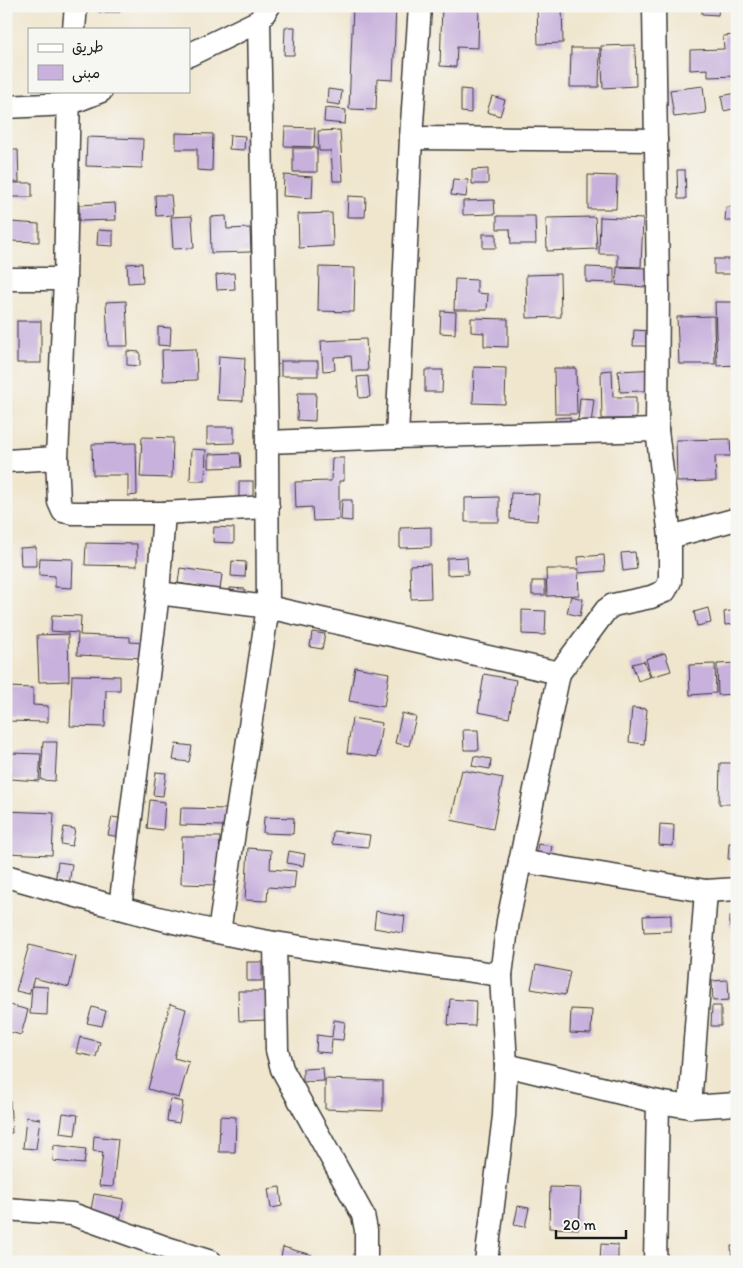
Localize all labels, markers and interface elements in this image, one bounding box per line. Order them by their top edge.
legend [28,28,190,92]
text: طريق [72,38,104,56]
text: مبنى [72,64,100,83]
scale bar [556,1208,626,1240]
text: 20 m [563,1216,597,1234]

